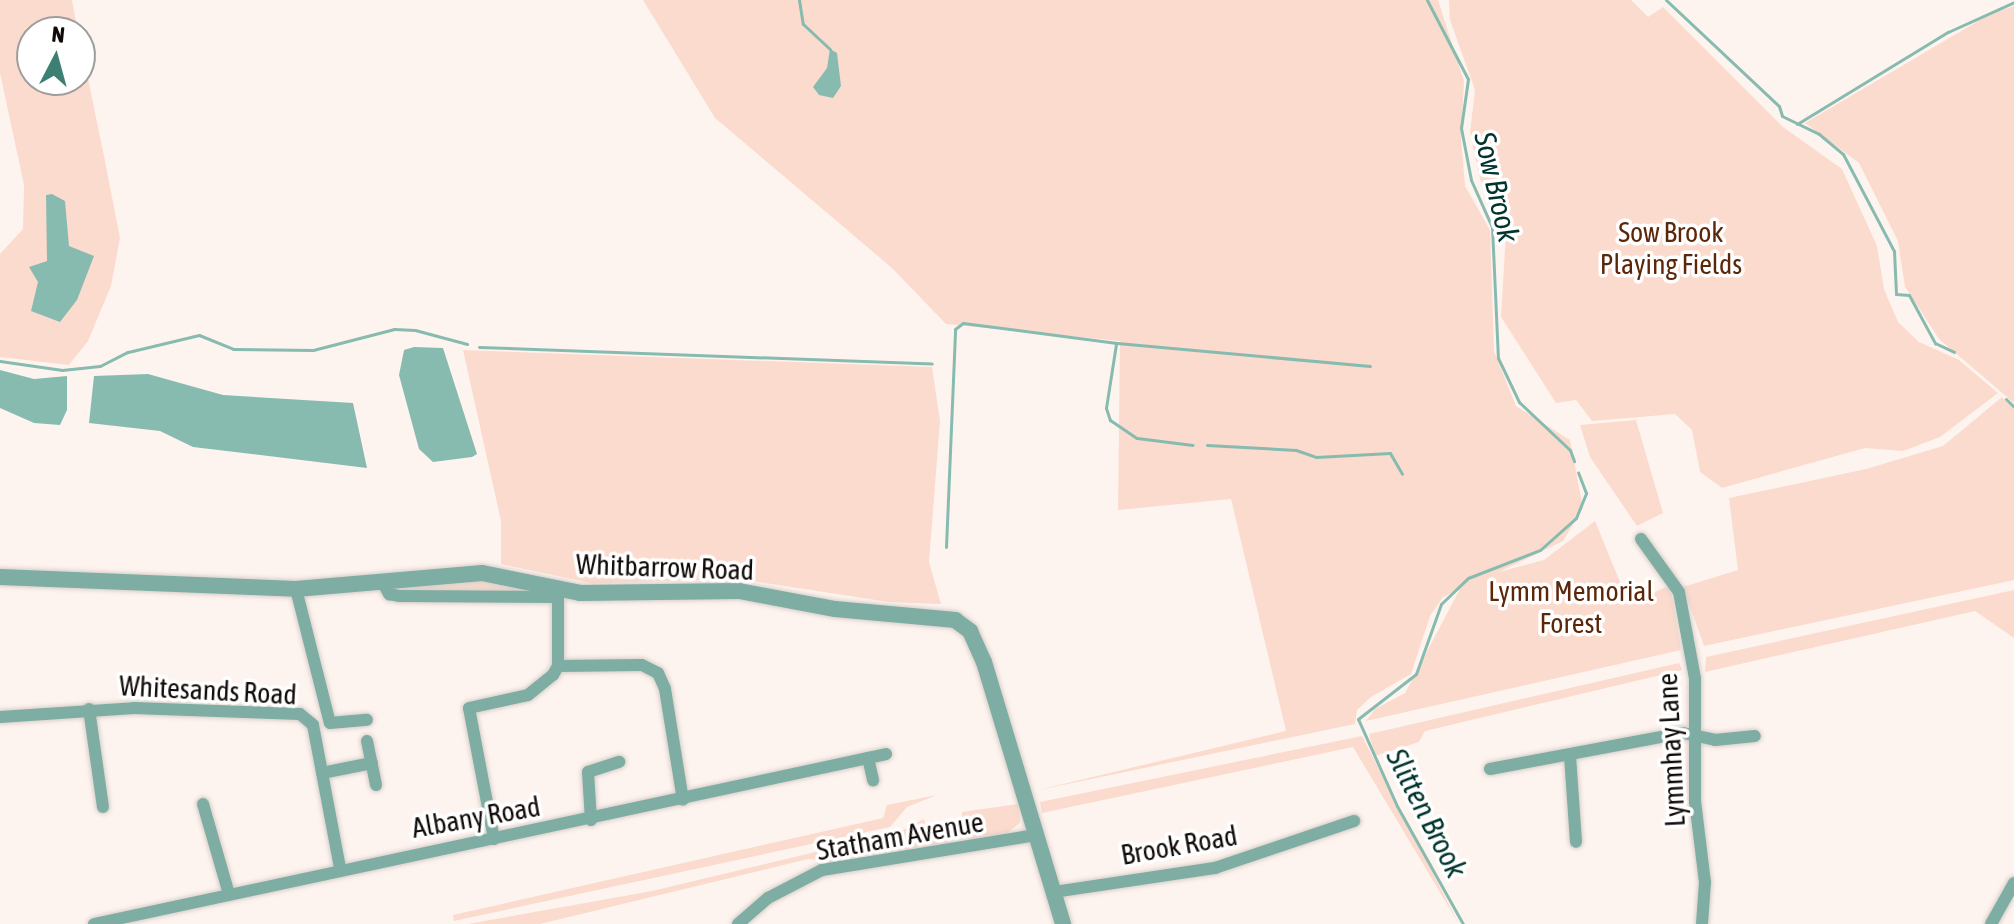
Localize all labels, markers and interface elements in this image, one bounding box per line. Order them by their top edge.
north arrow [16,16,96,96]
text: N [50,21,66,48]
water label: Sow Brook [1467,128,1527,246]
park label: Sow Brook Playing Fields [1600,215,1742,281]
street label: Whitbarrow Road [575,547,755,587]
park label: Lymm Memorial Forest [1488,574,1654,640]
street label: Whitesands Road [118,669,298,711]
street label: Lymmhay Lane [1650,672,1692,828]
water label: Slitten Brook [1379,742,1475,884]
street label: Albany Road [409,789,543,845]
street label: Statham Avenue [814,805,986,867]
street label: Brook Road [1118,818,1240,872]

